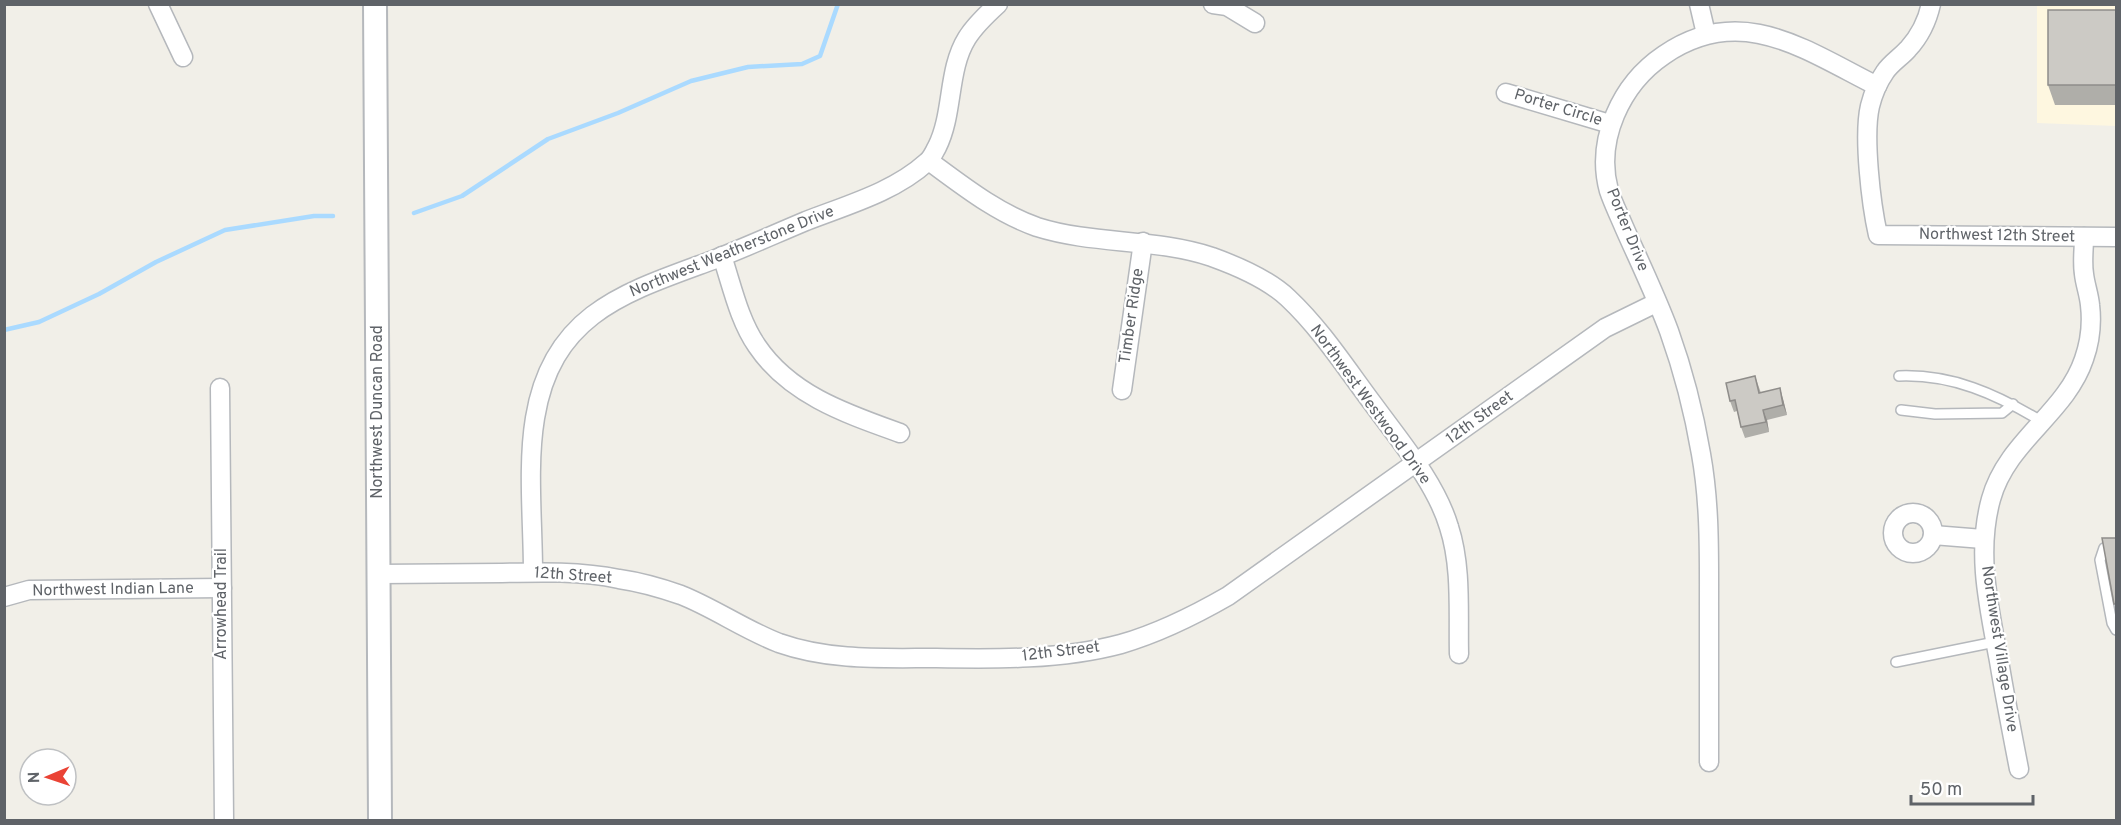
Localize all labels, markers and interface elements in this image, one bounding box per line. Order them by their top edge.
street label: Porter Circle [1512,85,1604,131]
street label: Porter Drive [1601,185,1653,275]
street label: Northwest Weatherstone Drive [627,202,837,302]
street label: Northwest 12th Street [1919,225,2075,247]
street label: Timber Ridge [1115,267,1149,365]
street label: Northwest Westwood Drive [1305,321,1435,489]
street label: Northwest Duncan Road [368,325,388,499]
street label: 12th Street [1442,387,1518,449]
street label: Arrowhead Trail [212,548,232,660]
street label: 12th Street [533,563,613,589]
street label: Northwest Village Drive [1976,564,2022,734]
street label: Northwest Indian Lane [32,579,194,601]
street label: 12th Street [1021,637,1101,667]
north arrow [18,747,78,807]
scale bar [1911,768,2032,806]
text: N [25,771,45,784]
text: 50 m [1920,779,1962,802]

